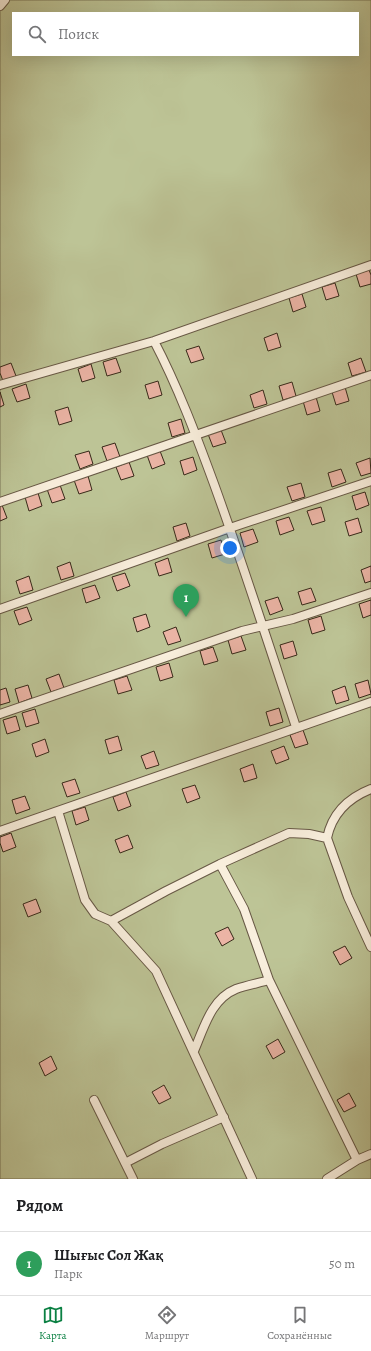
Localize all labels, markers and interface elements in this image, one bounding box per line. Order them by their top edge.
search box [12,12,359,56]
icon: search [26,23,48,45]
text: Поиск [58,24,99,44]
your location [220,538,240,558]
pin: 1 [173,584,199,617]
text: Рядом [16,1194,63,1217]
text: Шығыс Сол Жақ [54,1245,164,1265]
text: 1 [27,1255,31,1272]
text: 50 m [329,1255,355,1272]
text: Парк [54,1265,83,1282]
tab: Карта [39,1304,67,1343]
tab: Маршрут [145,1304,189,1343]
tab: Сохранённые [267,1304,332,1343]

